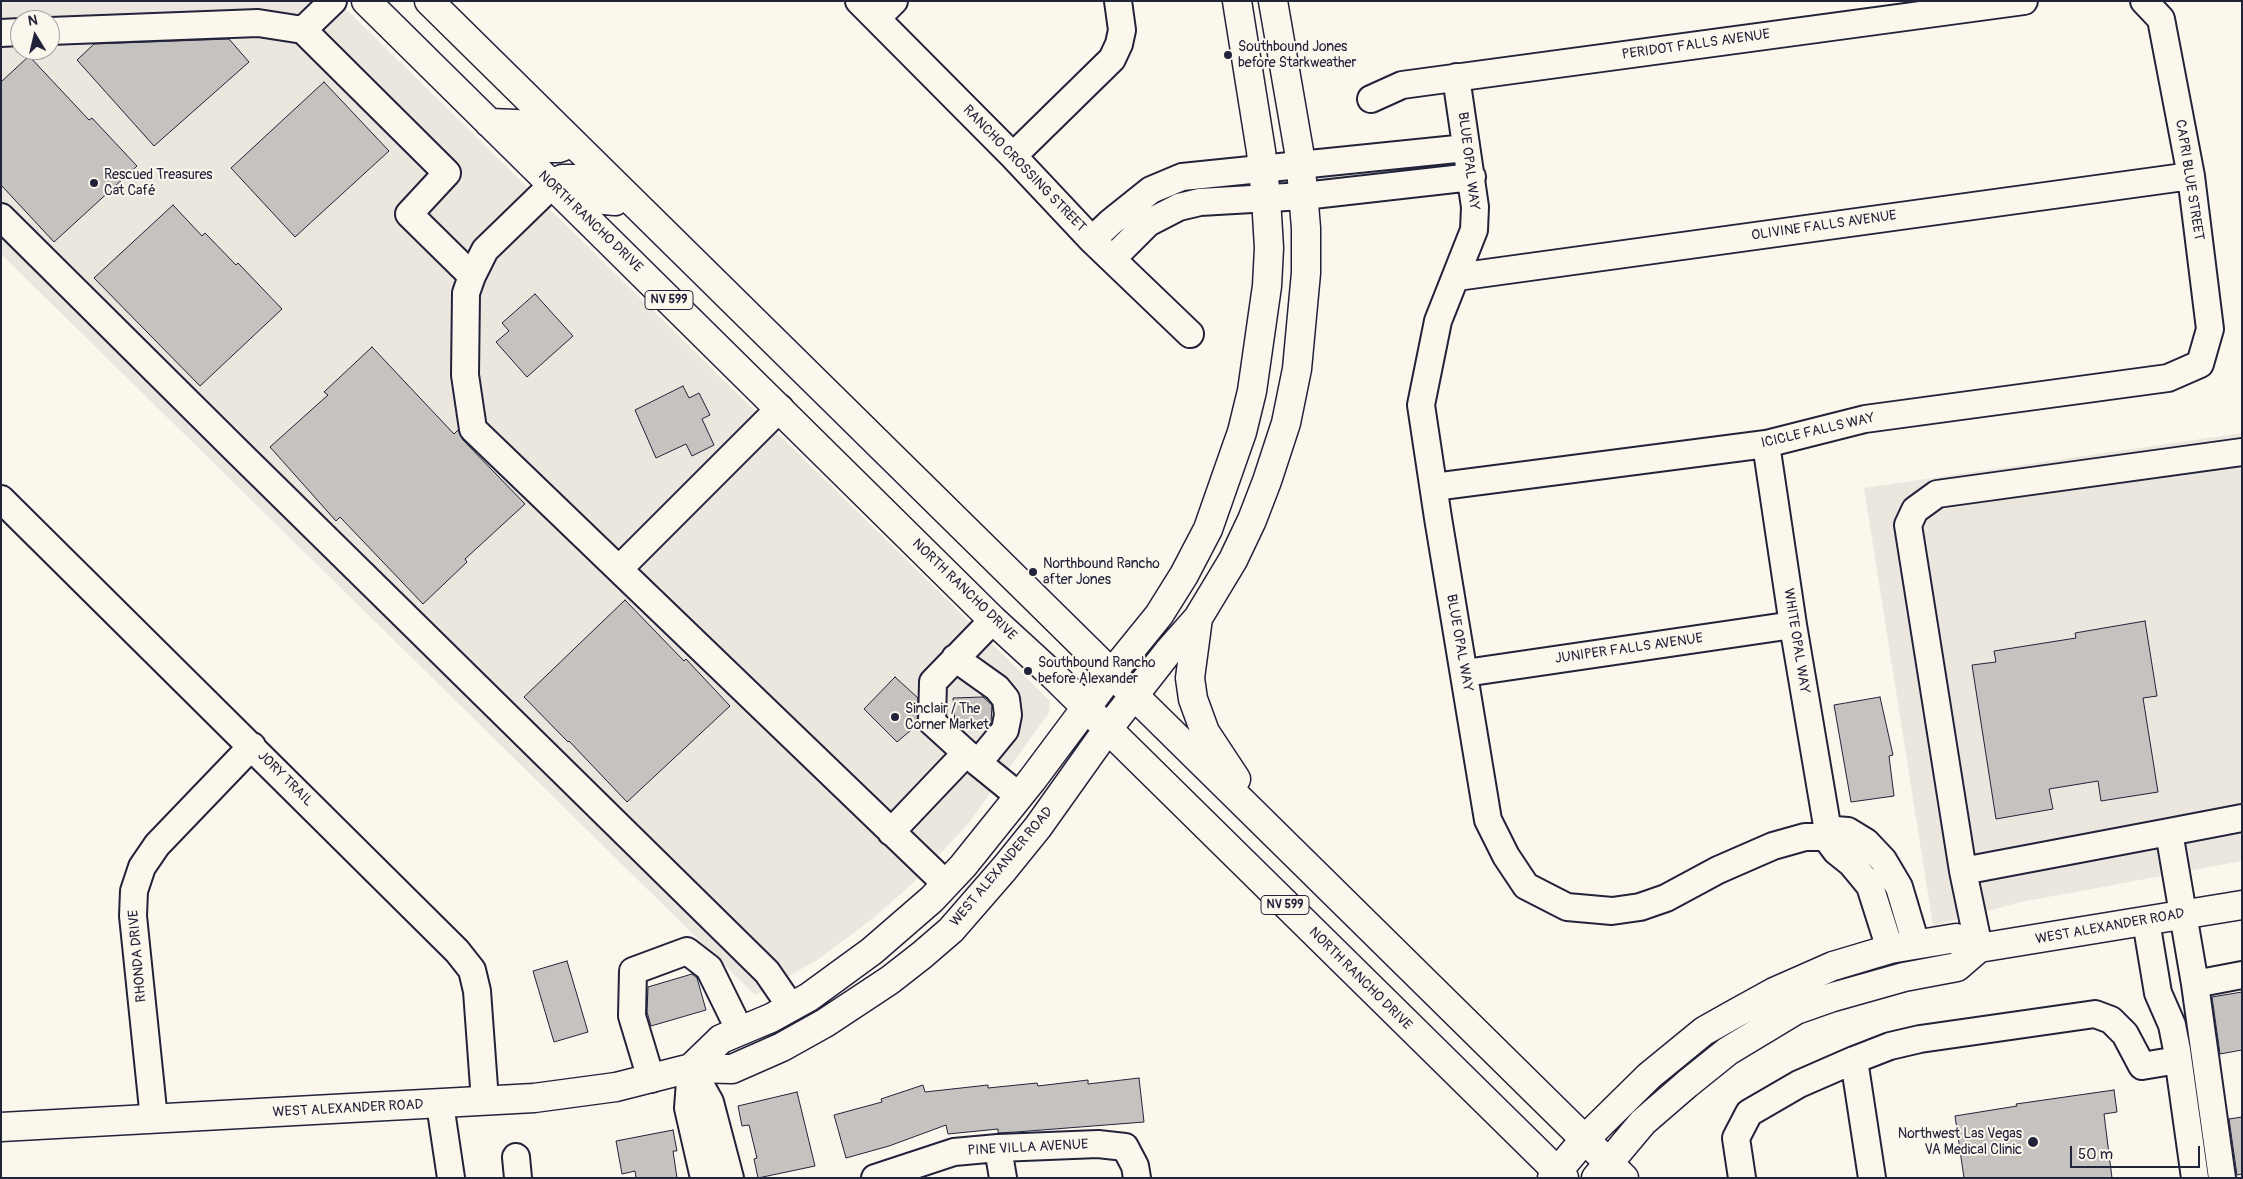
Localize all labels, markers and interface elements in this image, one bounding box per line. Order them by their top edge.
north arrow [10,10,60,60]
text: N [27,12,39,30]
street label: PERIDOT FALLS AVENUE [1621,26,1771,64]
place label: Southbound Jones before Starkweather [1238,39,1356,72]
marker: Southbound Jones before Starkweather [1222,49,1234,61]
street label: RANCHO CROSSING STREET [959,102,1089,236]
street label: BLUE OPAL WAY [1454,111,1482,211]
street label: CAPRI BLUE STREET [2171,118,2207,242]
place label: Rescued Treasures Cat Café [104,167,213,200]
street label: NORTH RANCHO DRIVE [534,168,646,276]
marker: Rescued Treasures Cat Café [88,177,100,189]
street label: OLIVINE FALLS AVENUE [1750,207,1898,245]
road number: NV 599 [645,290,693,310]
street label: ICICLE FALLS WAY [1759,410,1877,452]
street label: NORTH RANCHO DRIVE [908,536,1020,644]
place label: Northbound Rancho after Jones [1043,556,1160,588]
marker: Northbound Rancho after Jones [1027,566,1039,578]
street label: WHITE OPAL WAY [1779,587,1813,695]
street label: BLUE OPAL WAY [1442,593,1476,693]
street label: JUNIPER FALLS AVENUE [1554,630,1704,668]
place label: Southbound Rancho before Alexander [1038,655,1156,688]
marker: Southbound Rancho before Alexander [1022,665,1034,677]
place label: Sinclair / The Corner Market [905,701,989,734]
marker: Sinclair / The Corner Market [889,711,901,723]
street label: JORY TRAIL [254,748,316,810]
street label: WEST ALEXANDER ROAD [947,804,1057,930]
road number: NV 599 [1261,896,1309,914]
street label: WEST ALEXANDER ROAD [2034,906,2186,948]
street label: RHONDA DRIVE [126,909,150,1003]
street label: NORTH RANCHO DRIVE [1305,924,1415,1034]
street label: WEST ALEXANDER ROAD [272,1097,424,1121]
place label: Northwest Las Vegas VA Medical Clinic [1898,1126,2022,1158]
marker: Northwest Las Vegas VA Medical Clinic [2026,1135,2040,1149]
street label: PINE VILLA AVENUE [967,1136,1089,1160]
scale bar [2073,1136,2203,1168]
text: 50 m [2078,1145,2113,1164]

